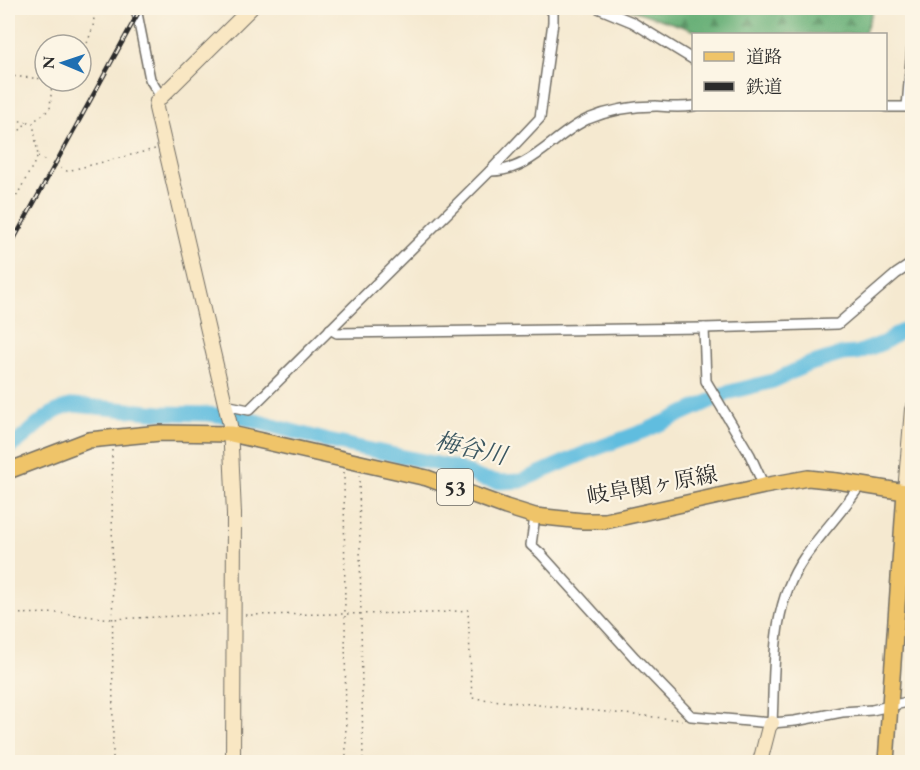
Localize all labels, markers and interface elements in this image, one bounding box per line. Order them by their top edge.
north arrow [33,33,93,93]
legend [692,33,887,111]
text: 道路 [746,45,782,68]
text: N [38,56,59,69]
text: 鉄道 [746,75,782,98]
water label: 梅谷川 [432,425,512,472]
street label: 岐阜関ヶ原線 [584,459,720,511]
road number: 53 [437,469,473,505]

